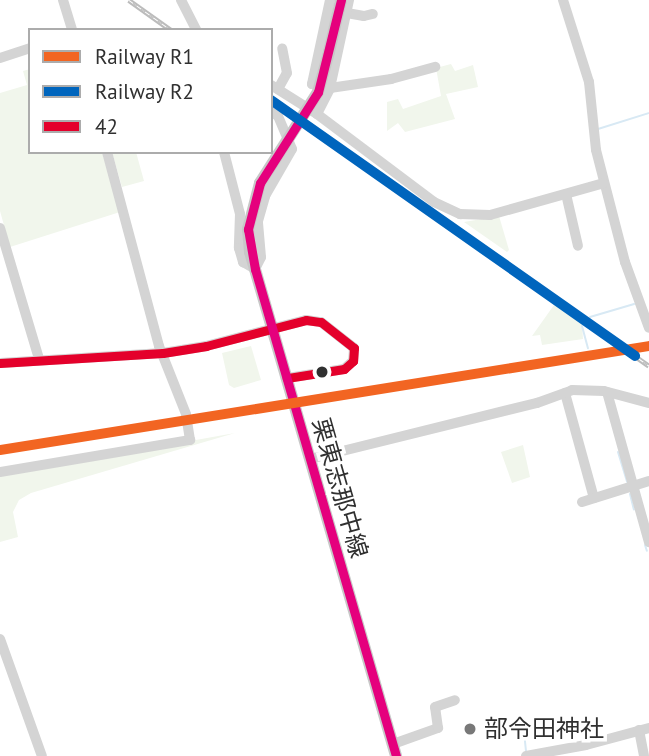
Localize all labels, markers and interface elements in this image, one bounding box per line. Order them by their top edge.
legend [28,28,273,154]
text: Railway R1 [95,43,194,70]
text: Railway R2 [95,78,194,105]
text: 42 [95,113,118,140]
unlabelled marker [315,365,329,379]
street label: 栗東志那中線 [306,415,374,561]
place label: 部令田神社 [484,715,604,743]
marker: 部令田神社 [462,721,478,737]

